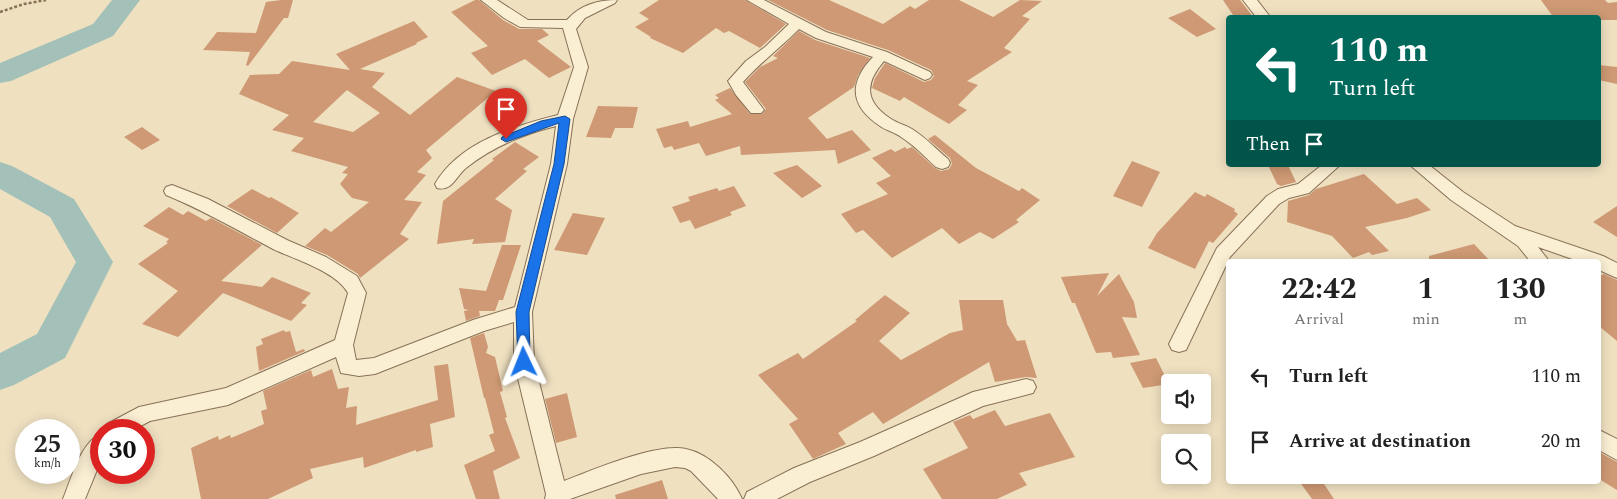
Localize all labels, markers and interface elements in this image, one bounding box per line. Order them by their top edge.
text: 110 m [1329,24,1428,77]
icon: left [1246,35,1311,100]
text: Turn left [1329,72,1415,105]
pin [485,88,527,139]
icon: arrive [492,95,520,123]
text: Then [1246,130,1290,159]
icon: arrive [1300,130,1328,158]
text: 22:42 [1281,266,1357,312]
text: 1 [1417,266,1434,312]
text: 130 [1495,266,1546,312]
text: Arrival [1294,307,1344,331]
text: min [1412,307,1440,331]
text: m [1514,307,1527,331]
position arrow [497,335,549,387]
text: Turn left [1289,362,1368,391]
text: 110 m [1531,362,1581,391]
icon: left [1246,363,1274,391]
map controls [1161,374,1211,484]
button: sound [1161,374,1211,424]
speed limit sign: 30 [90,419,155,484]
text: 25 [33,426,62,464]
text: Arrive at destination [1289,427,1471,456]
text: 20 m [1541,427,1581,456]
icon: arrive [1246,428,1274,456]
button: search [1161,434,1211,484]
text: km/h [34,454,61,473]

